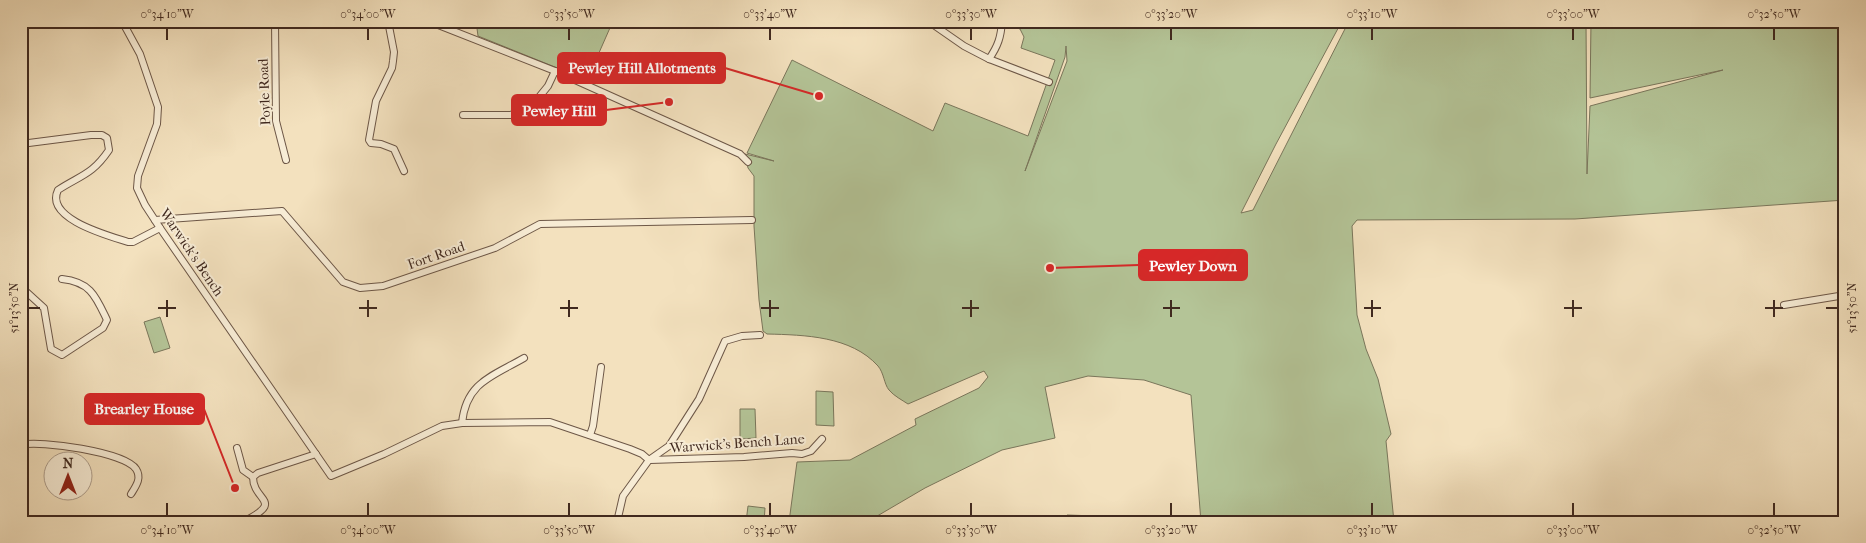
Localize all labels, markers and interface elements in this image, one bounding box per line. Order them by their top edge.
text: 0°34'10"W [141,7,195,21]
text: 0°34'00"W [340,7,397,21]
text: 0°33'50"W [543,7,596,21]
text: 0°33'40"W [743,7,798,21]
text: 0°33'30"W [945,7,998,21]
text: 0°33'20"W [1145,7,1199,21]
text: 0°33'10"W [1347,7,1399,21]
text: 0°33'00"W [1546,7,1601,21]
text: 0°32'50"W [1748,7,1802,21]
callout: Pewley Hill Allotments [558,53,725,83]
street label: Poyle Road [255,58,274,126]
text: Pewley Hill Allotments [568,59,716,77]
callout: Pewley Hill [512,95,606,125]
text: Pewley Hill [522,102,597,120]
street label: Warwick's Bench [155,204,227,300]
street label: Fort Road [405,238,467,273]
callout: Pewley Down [1139,250,1247,280]
text: Pewley Down [1149,257,1237,275]
text: 51°13'50"N [7,282,21,334]
text: 51°13'50"N [1845,282,1859,334]
callout: Brearley House [85,394,204,424]
text: Brearley House [94,400,194,418]
street label: Warwick's Bench Lane [668,430,805,457]
north arrow [42,450,92,500]
text: N [63,455,74,472]
text: 0°34'10"W [141,523,195,537]
text: 0°34'00"W [340,523,397,537]
text: 0°33'50"W [543,523,596,537]
text: 0°33'40"W [743,523,798,537]
text: 0°33'30"W [945,523,998,537]
text: 0°33'20"W [1145,523,1199,537]
text: 0°33'10"W [1347,523,1399,537]
text: 0°33'00"W [1546,523,1601,537]
text: 0°32'50"W [1748,523,1802,537]

